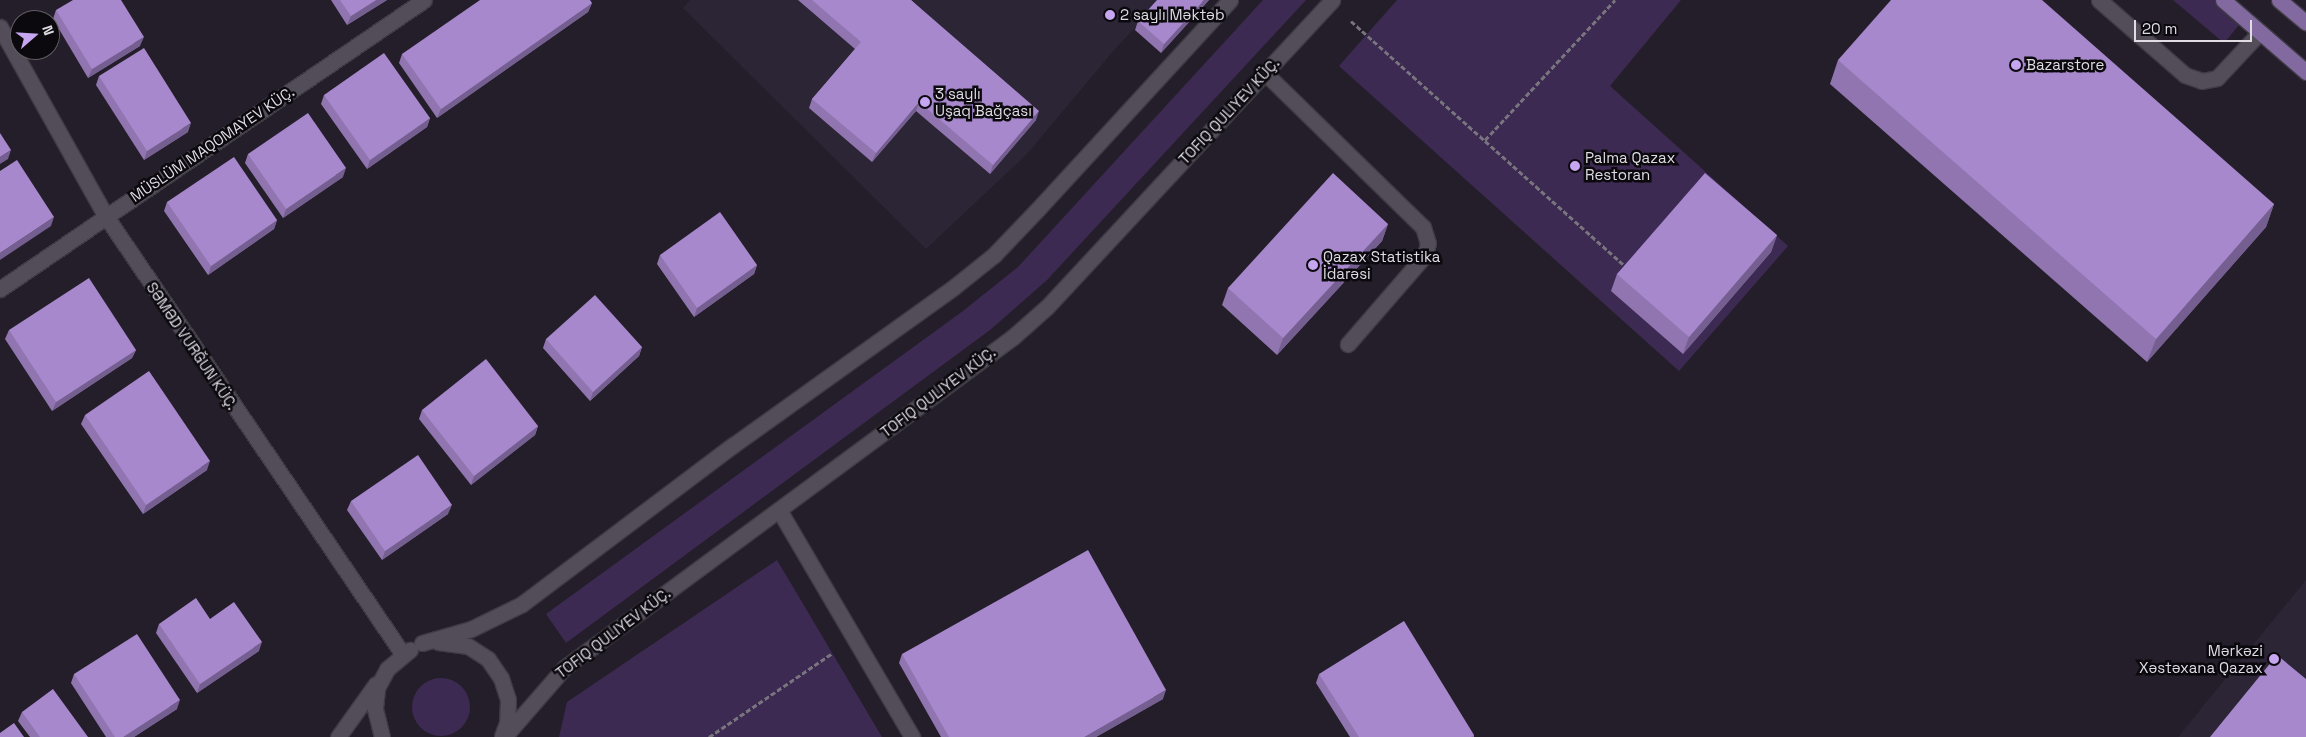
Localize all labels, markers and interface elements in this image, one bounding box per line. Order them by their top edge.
place label: 2 saylı Məktəb [1120,6,1225,24]
marker: 2 saylı Məktəb [1104,9,1116,21]
north arrow [10,10,60,60]
scale bar [2136,10,2254,42]
text: 20 m [2142,19,2177,38]
text: N [38,23,58,38]
street label: TOFIQ QULIYEV KÜÇ. [1175,54,1283,168]
place label: Bazarstore [2026,56,2104,74]
marker: Bazarstore [2010,59,2022,71]
street label: MÜSLÜM MAQOMAYEV KÜÇ. [127,82,297,206]
place label: 3 saylı Uşaq Bağçası [935,84,1032,119]
marker: 3 saylı Uşaq Bağçası [919,96,931,108]
place label: Palma Qazax Restoran [1585,148,1675,183]
marker: Palma Qazax Restoran [1569,160,1581,172]
place label: Qazax Statistika İdarəsi [1323,247,1440,282]
marker: Qazax Statistika İdarəsi [1307,259,1319,271]
street label: SƏMƏD VURĞUN KÜÇ. [143,279,241,413]
street label: TOFIQ QULIYEV KÜÇ. [877,343,999,441]
street label: TOFIQ QULIYEV KÜÇ. [552,584,674,682]
place label: Mərkəzi Xəstəxana Qazax [2139,641,2263,676]
marker: Mərkəzi Xəstəxana Qazax [2267,652,2281,666]

